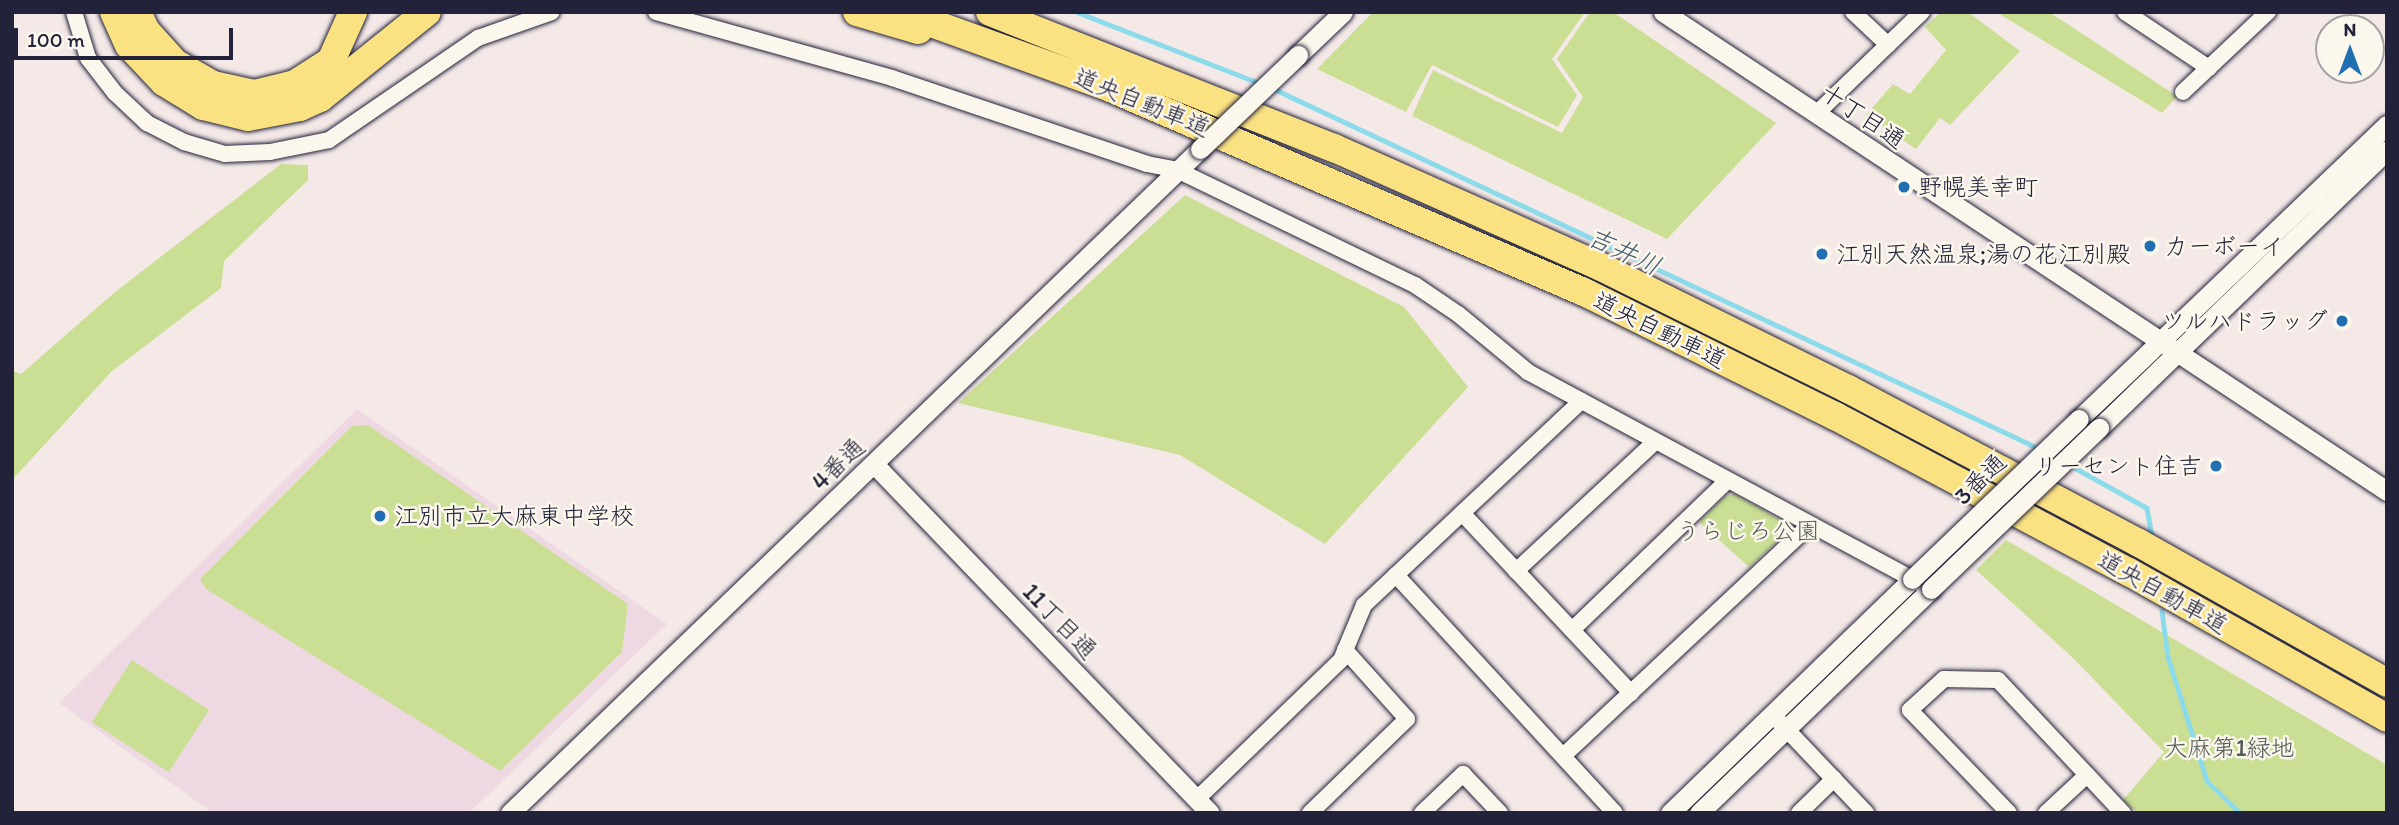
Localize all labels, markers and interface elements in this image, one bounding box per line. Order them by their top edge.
scale bar [18,14,236,58]
north arrow [2315,14,2385,84]
text: N [2344,18,2356,41]
text: 100 m [27,27,85,52]
street label: 道央自動車道 [1070,62,1214,142]
street label: 十丁目通 [1815,77,1911,155]
place label: 野幌美幸町 [1918,173,2038,201]
marker: 野幌美幸町 [1896,179,1912,195]
water label: 吉井川 [1582,221,1666,283]
place label: カーボーイ [2164,232,2284,260]
marker: カーボーイ [2142,238,2158,254]
place label: 江別天然温泉;湯の花江別殿 [1836,240,2130,268]
marker: 江別天然温泉;湯の花江別殿 [1814,246,1830,262]
street label: 道央自動車道 [1589,285,1731,375]
place label: ツルハドラッグ [2160,307,2328,335]
marker: ツルハドラッグ [2334,313,2350,329]
street label: 4番通 [806,432,870,496]
street label: 3番通 [1948,447,2012,511]
place label: リーセント住吉 [2034,452,2202,480]
marker: リーセント住吉 [2208,458,2224,474]
place label: 江別市立大麻東中学校 [394,502,634,530]
marker: 江別市立大麻東中学校 [372,508,388,524]
park label: うらじろ公園 [1676,517,1820,545]
street label: 道央自動車道 [2093,544,2233,640]
street label: 11丁目通 [1017,577,1103,665]
park label: 大麻第1緑地 [2163,734,2295,762]

